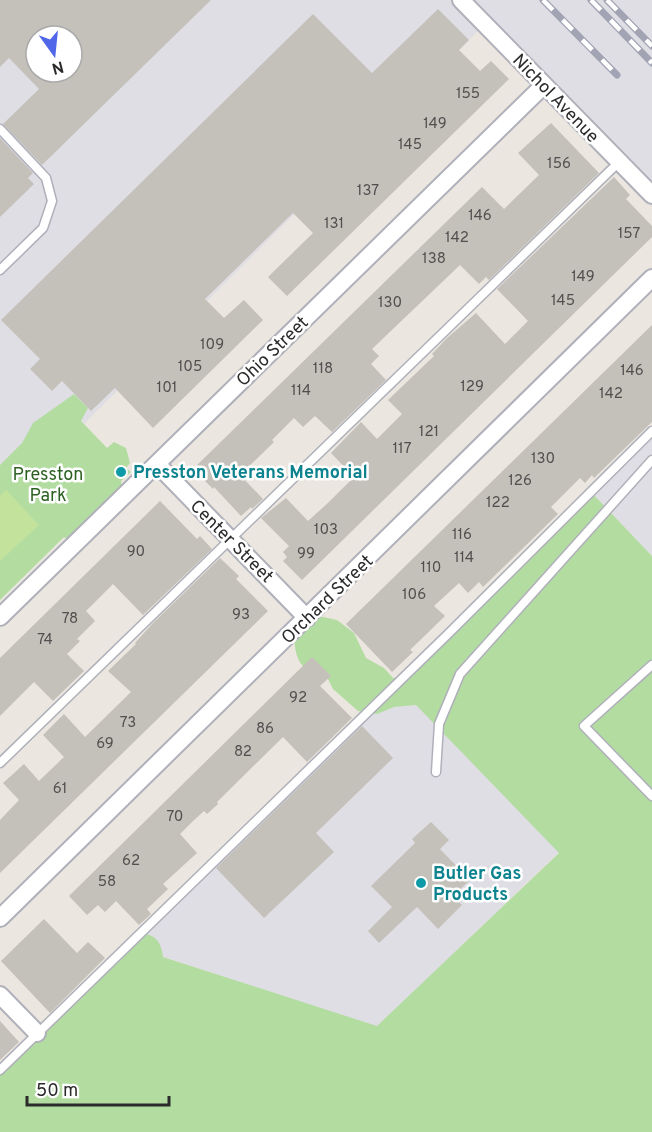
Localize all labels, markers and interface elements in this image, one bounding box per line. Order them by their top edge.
north arrow [24,24,84,84]
street label: Nichol Avenue [507,50,603,148]
text: N [49,55,66,78]
house number: 155 [456,85,480,104]
house number: 149 [423,115,447,134]
house number: 145 [398,136,422,155]
house number: 156 [547,155,571,174]
house number: 137 [357,182,379,201]
house number: 146 [468,207,492,226]
house number: 131 [324,215,344,234]
house number: 157 [618,225,640,244]
house number: 142 [445,229,469,248]
house number: 138 [422,250,446,269]
house number: 149 [571,268,595,287]
house number: 145 [551,292,575,311]
house number: 130 [378,294,402,313]
street label: Ohio Street [232,312,314,392]
house number: 109 [200,336,224,355]
house number: 105 [178,358,202,377]
house number: 118 [313,360,333,379]
house number: 146 [620,362,644,381]
house number: 129 [460,378,484,397]
house number: 101 [157,379,177,398]
house number: 114 [291,382,311,401]
house number: 142 [599,385,623,404]
house number: 121 [419,423,439,442]
house number: 117 [393,440,412,459]
house number: 130 [531,450,555,469]
place label: Presston Veterans Memorial [133,462,368,485]
park label: Presston Park [13,464,83,508]
marker: Presston Veterans Memorial [114,465,128,479]
house number: 126 [508,472,532,491]
house number: 122 [486,494,510,513]
street label: Center Street [184,495,278,589]
house number: 103 [314,521,338,540]
house number: 116 [452,526,472,545]
house number: 90 [127,543,145,562]
house number: 99 [297,545,315,564]
house number: 114 [454,549,474,568]
street label: Orchard Street [277,550,379,650]
house number: 110 [421,559,441,578]
house number: 106 [402,586,426,605]
house number: 93 [232,606,250,625]
house number: 78 [62,610,78,629]
house number: 74 [37,631,53,650]
house number: 92 [289,689,307,708]
house number: 73 [120,714,136,733]
house number: 86 [256,720,274,739]
house number: 69 [96,735,114,754]
house number: 82 [234,743,252,762]
house number: 61 [53,780,67,799]
house number: 70 [166,808,184,827]
house number: 62 [122,852,140,871]
place label: Butler Gas Products [433,863,521,907]
house number: 58 [98,873,116,892]
marker: Butler Gas Products [414,876,428,890]
scale bar [27,1069,170,1107]
text: 50 m [36,1080,78,1103]

